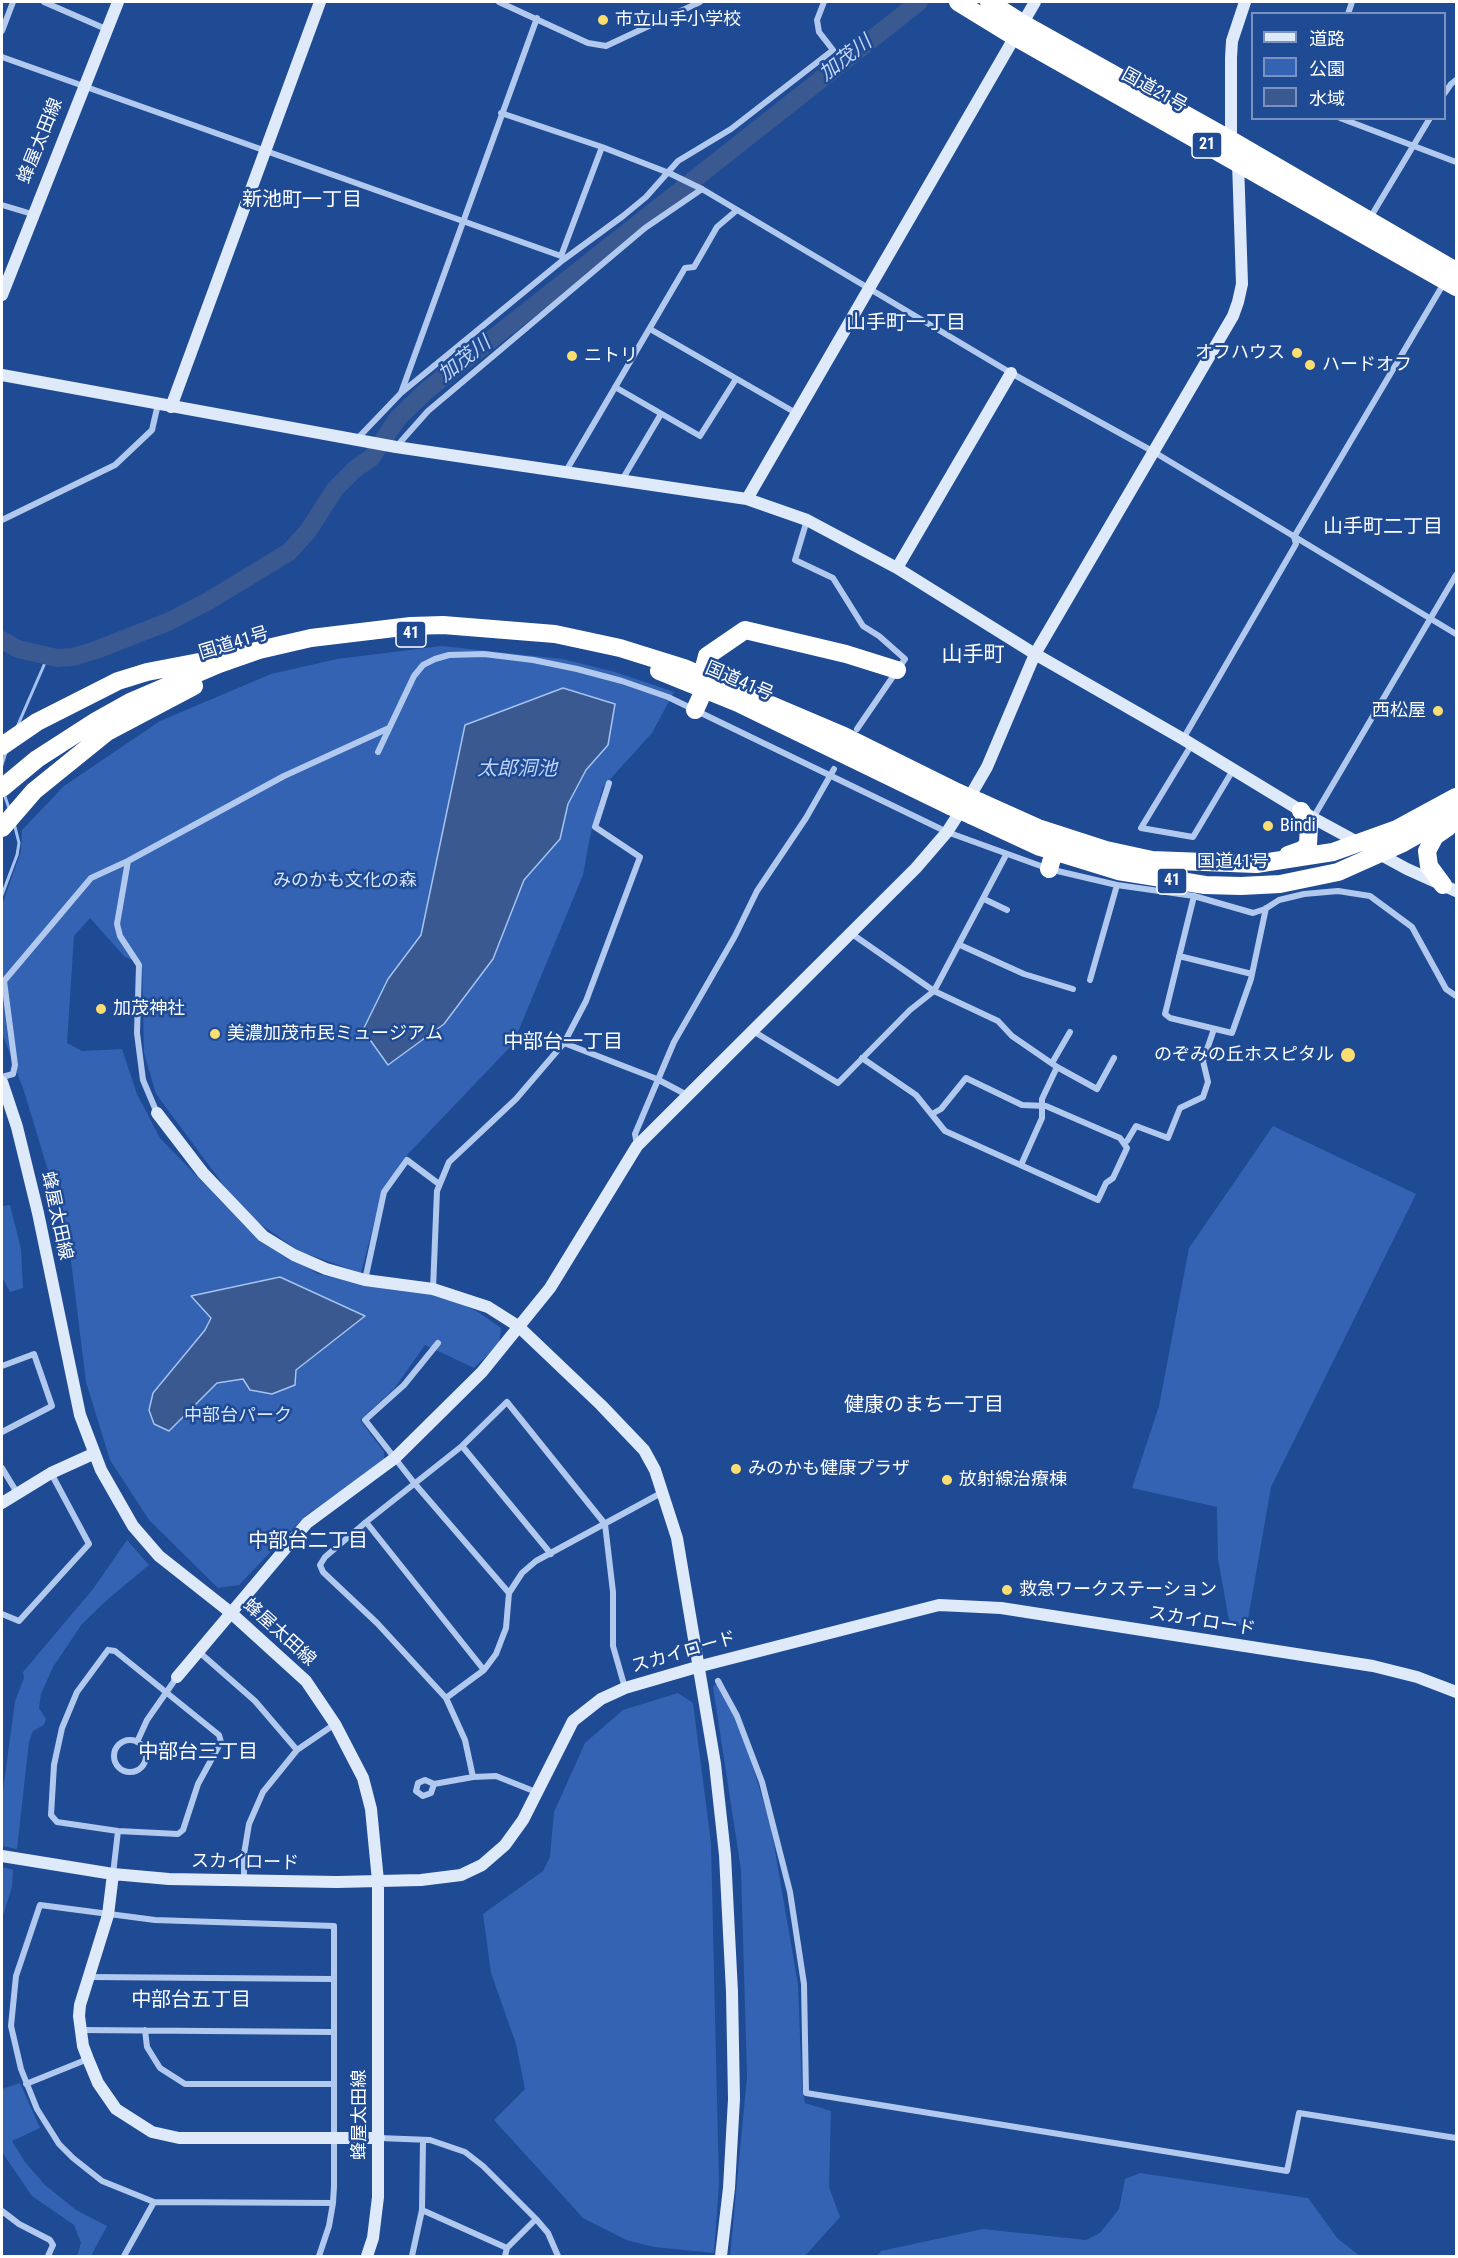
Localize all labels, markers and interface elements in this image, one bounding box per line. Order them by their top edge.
place label: 市立山手小学校 [615,9,741,31]
legend [1251,12,1446,120]
marker: 市立山手小学校 [596,13,610,27]
text: 道路 [1309,28,1345,49]
water label: 加茂川 [815,31,877,87]
text: 公園 [1309,58,1345,79]
street label: 国道21号 [1117,64,1191,118]
text: 水域 [1309,88,1345,109]
street label: 蜂屋太田線 [14,95,68,187]
road number: 21 [1192,132,1222,158]
district label: 新池町一丁目 [242,189,362,213]
district label: 山手町一丁目 [846,312,966,336]
water label: 加茂川 [434,332,496,388]
place label: オフハウス [1195,342,1285,364]
place label: ニトリ [584,345,638,367]
marker: オフハウス [1290,346,1304,360]
marker: ニトリ [565,349,579,363]
place label: ハードオフ [1322,354,1412,376]
marker: ハードオフ [1303,358,1317,372]
district label: 山手町二丁目 [1323,516,1443,540]
road number: 41 [396,621,426,647]
street label: 国道41号 [197,623,271,665]
district label: 山手町 [942,643,1004,669]
street label: 国道41号 [702,658,776,706]
place label: 西松屋 [1372,700,1426,722]
marker: 西松屋 [1431,704,1445,718]
water label: 太郎洞池 [477,758,557,782]
place label: Bindi [1280,815,1316,837]
marker: Bindi [1261,819,1275,833]
street label: 国道41号 [1197,851,1269,873]
road number: 41 [1157,868,1187,894]
park label: みのかも文化の森 [273,870,417,892]
place label: 加茂神社 [113,998,185,1020]
marker: 加茂神社 [94,1002,108,1016]
place label: 美濃加茂市民ミュージアム [227,1023,443,1045]
marker: 美濃加茂市民ミュージアム [208,1027,222,1041]
district label: 中部台一丁目 [503,1031,623,1055]
place label: のぞみの丘ホスピタル [1154,1044,1334,1066]
marker: のぞみの丘ホスピタル [1339,1046,1357,1064]
street label: 蜂屋太田線 [36,1170,76,1262]
district label: 健康のまち一丁目 [844,1394,1004,1418]
park label: 中部台パーク [184,1405,292,1427]
place label: みのかも健康プラザ [748,1458,910,1480]
marker: みのかも健康プラザ [729,1462,743,1476]
place label: 放射線治療棟 [959,1469,1067,1491]
marker: 放射線治療棟 [940,1473,954,1487]
district label: 中部台二丁目 [248,1530,368,1554]
place label: 救急ワークステーション [1019,1579,1217,1601]
marker: 救急ワークステーション [1000,1583,1014,1597]
street label: 蜂屋太田線 [238,1595,320,1671]
street label: スカイロード [1147,1603,1257,1641]
street label: スカイロード [629,1628,739,1678]
district label: 中部台三丁目 [138,1741,258,1765]
street label: スカイロード [191,1851,299,1875]
district label: 中部台五丁目 [131,1989,251,2013]
street label: 蜂屋太田線 [349,2070,371,2160]

